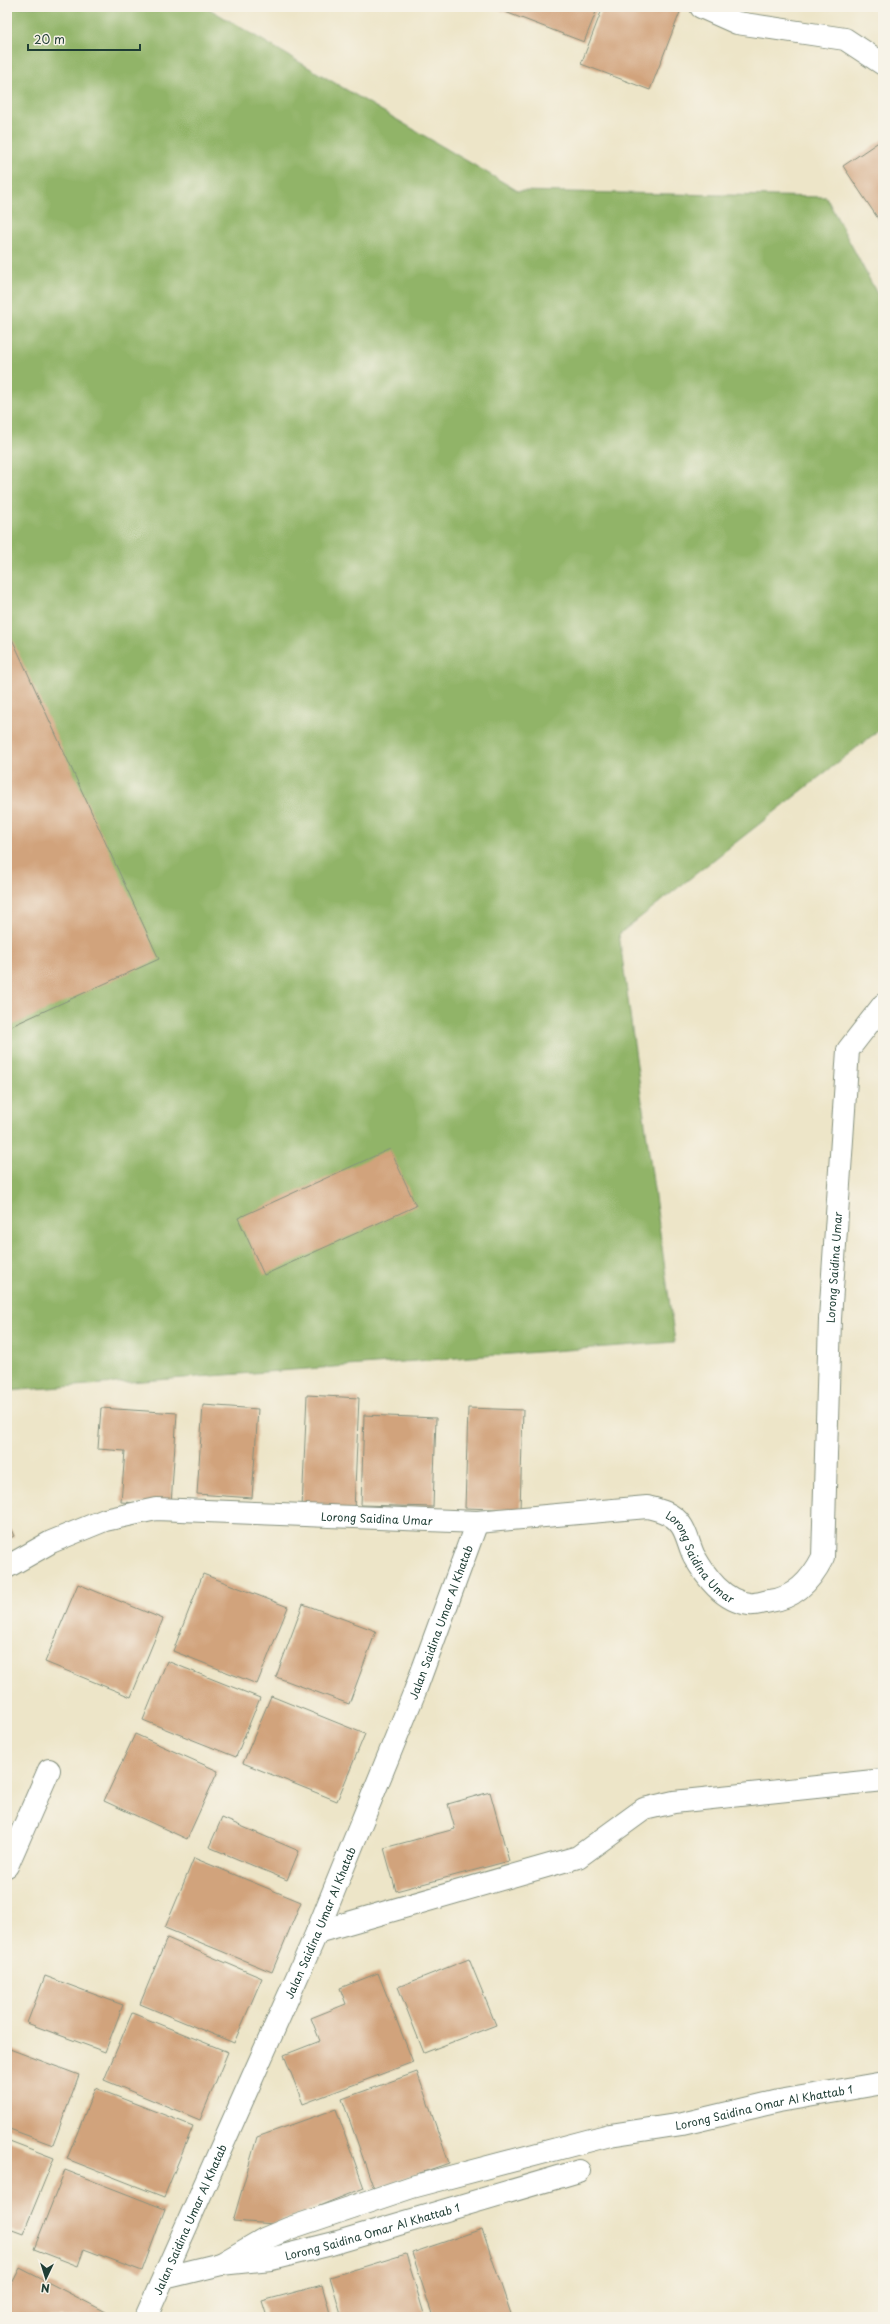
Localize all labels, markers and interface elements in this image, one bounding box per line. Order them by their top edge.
scale bar [28,26,140,52]
text: 20 m [34,30,65,48]
street label: Lorong Saidina Umar [821,1211,846,1323]
street label: Lorong Saidina Umar [663,1506,738,1607]
street label: Lorong Saidina Umar [321,1507,433,1529]
street label: Jalan Saidina Umar Al Khatab [404,1542,476,1702]
street label: Jalan Saidina Umar Al Khatab [280,1844,359,2001]
street label: Lorong Saidina Omar Al Khattab 1 [674,2080,854,2133]
street label: Jalan Saidina Umar Al Khatab [149,2141,230,2297]
street label: Lorong Saidina Omar Al Khattab 1 [283,2198,462,2264]
north arrow [26,2258,66,2298]
text: N [40,2280,50,2297]

